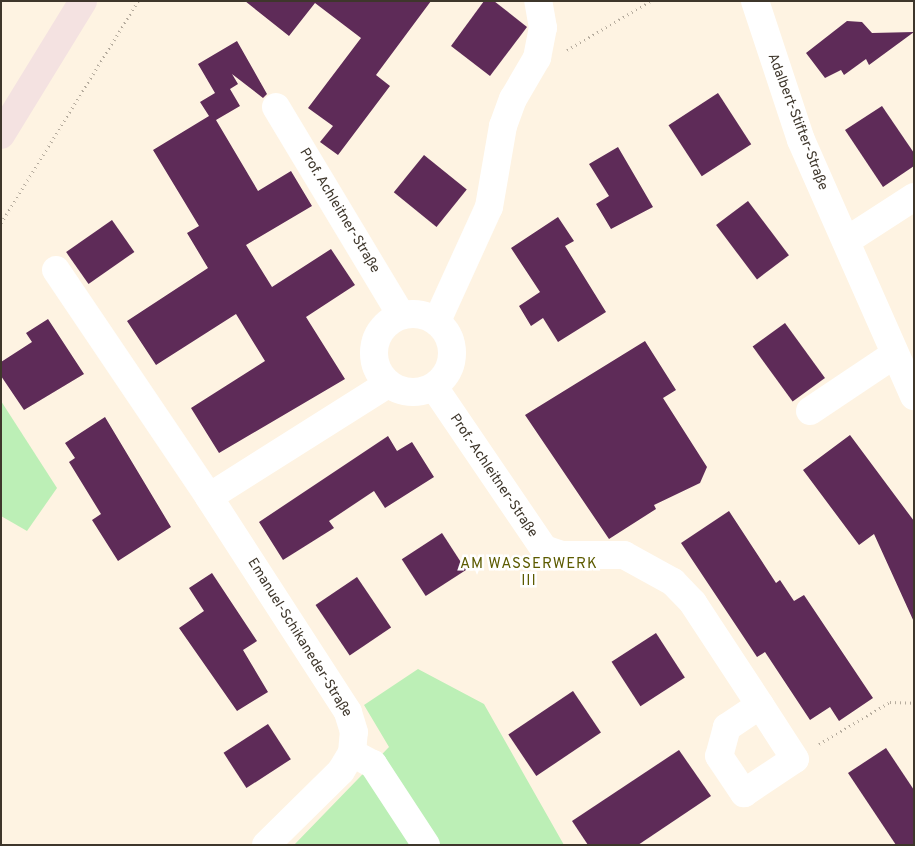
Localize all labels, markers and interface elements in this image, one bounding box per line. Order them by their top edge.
street label: Adalbert-Stifter-Straße [763,51,831,193]
street label: Prof. Achleitner-Straße [295,145,383,277]
street label: Prof.-Achleitner-Straße [445,411,541,541]
district label: AM WASSERWERK III [458,555,600,590]
street label: Emanuel-Schikaneder-Straße [243,556,355,720]

